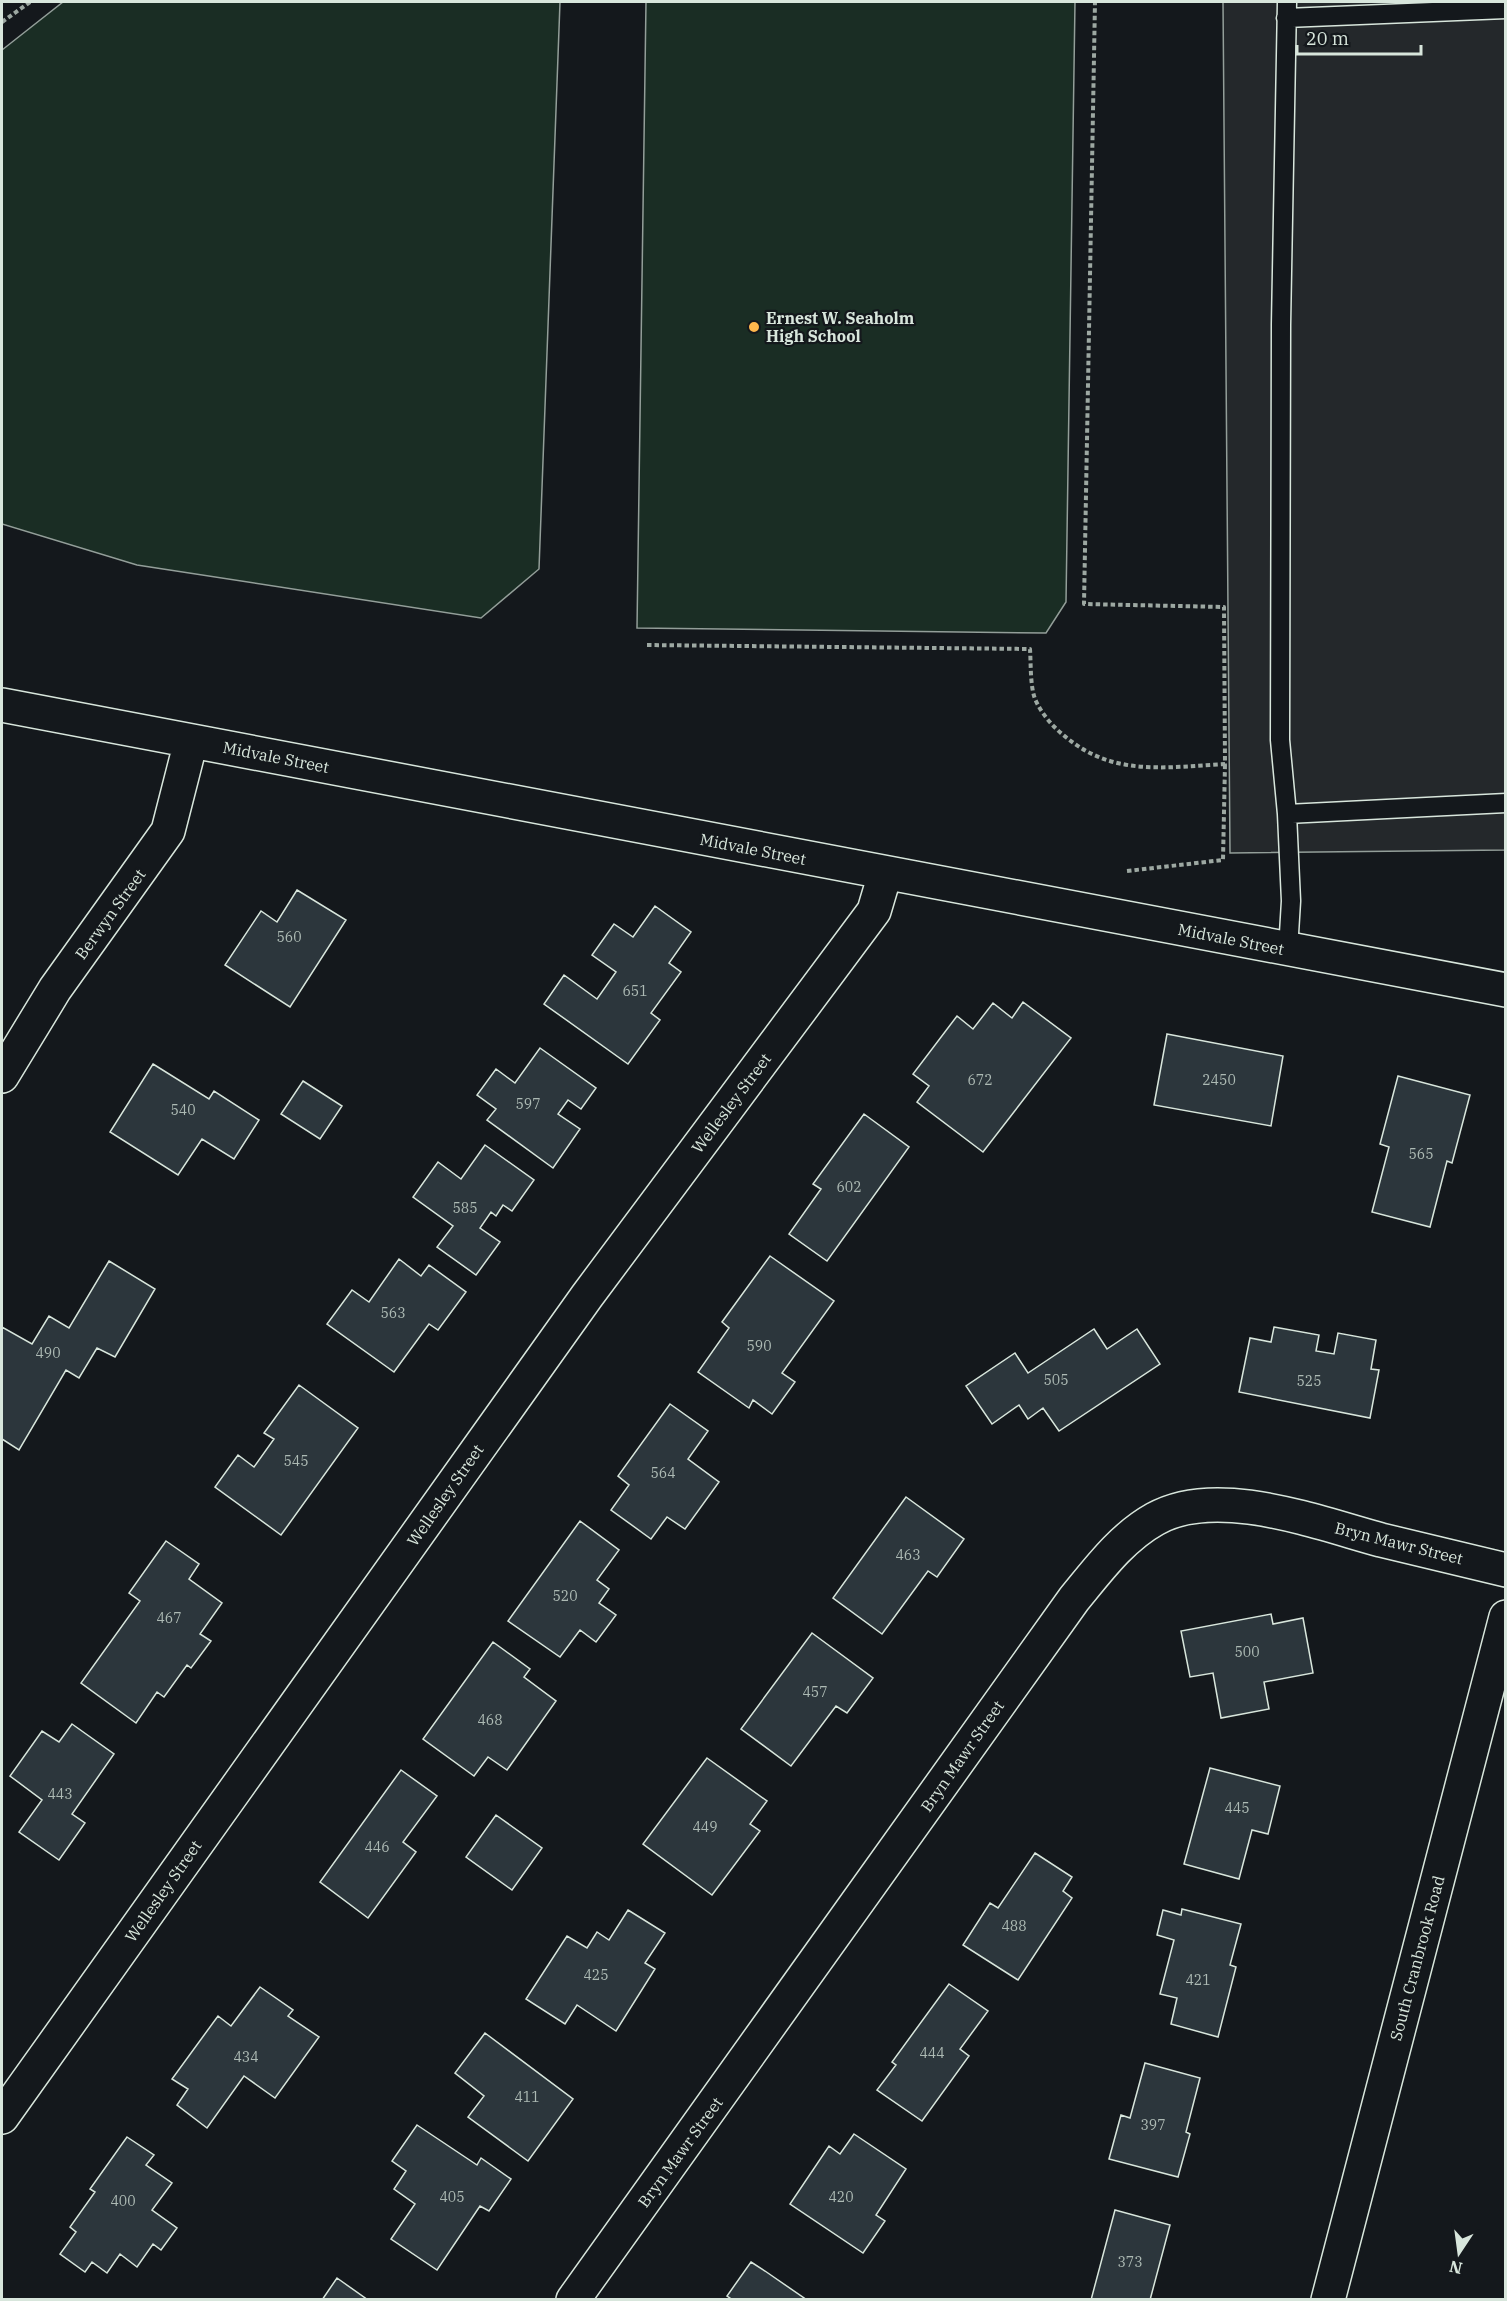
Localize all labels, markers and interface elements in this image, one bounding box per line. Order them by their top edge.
scale bar [1297,18,1422,56]
text: 20 m [1306,27,1349,50]
place label: Ernest W. Seaholm High School [766,308,915,346]
marker: Ernest W. Seaholm High School [747,320,761,334]
street label: Midvale Street [221,737,331,777]
street label: Midvale Street [698,829,808,869]
street label: Berwyn Street [70,865,150,963]
street label: Midvale Street [1176,919,1286,959]
house number: 560 [276,928,302,946]
house number: 651 [622,982,648,1000]
street label: Wellesley Street [687,1049,775,1157]
house number: 672 [967,1071,993,1089]
house number: 2450 [1202,1071,1236,1089]
house number: 597 [515,1095,541,1113]
house number: 540 [170,1101,196,1119]
house number: 565 [1408,1145,1434,1163]
house number: 602 [836,1178,862,1196]
house number: 585 [452,1199,478,1217]
house number: 563 [380,1304,406,1322]
house number: 590 [746,1337,772,1355]
house number: 490 [35,1344,61,1362]
house number: 505 [1043,1371,1069,1389]
house number: 525 [1296,1372,1322,1390]
street label: Wellesley Street [402,1440,488,1550]
house number: 545 [283,1452,309,1470]
house number: 564 [650,1464,676,1482]
street label: Bryn Mawr Street [1333,1517,1466,1569]
house number: 463 [895,1546,921,1564]
house number: 520 [552,1587,578,1605]
house number: 467 [156,1609,182,1627]
house number: 500 [1234,1643,1260,1661]
house number: 457 [802,1683,828,1701]
street label: Bryn Mawr Street [916,1696,1008,1816]
house number: 468 [477,1711,503,1729]
house number: 443 [47,1785,73,1803]
house number: 445 [1224,1799,1250,1817]
house number: 449 [692,1818,718,1836]
street label: Wellesley Street [120,1836,206,1946]
house number: 446 [364,1838,390,1856]
street label: South Cranbrook Road [1385,1873,1449,2043]
house number: 488 [1001,1917,1027,1935]
house number: 425 [583,1966,609,1984]
house number: 421 [1185,1971,1211,1989]
house number: 444 [919,2044,945,2062]
house number: 434 [233,2048,259,2066]
house number: 411 [514,2088,540,2106]
street label: Bryn Mawr Street [633,2093,727,2211]
house number: 397 [1140,2116,1166,2134]
house number: 405 [439,2188,465,2206]
house number: 420 [828,2188,854,2206]
house number: 400 [110,2192,136,2210]
north arrow [1429,2223,1489,2283]
house number: 373 [1117,2253,1143,2271]
text: N [1447,2256,1464,2279]

